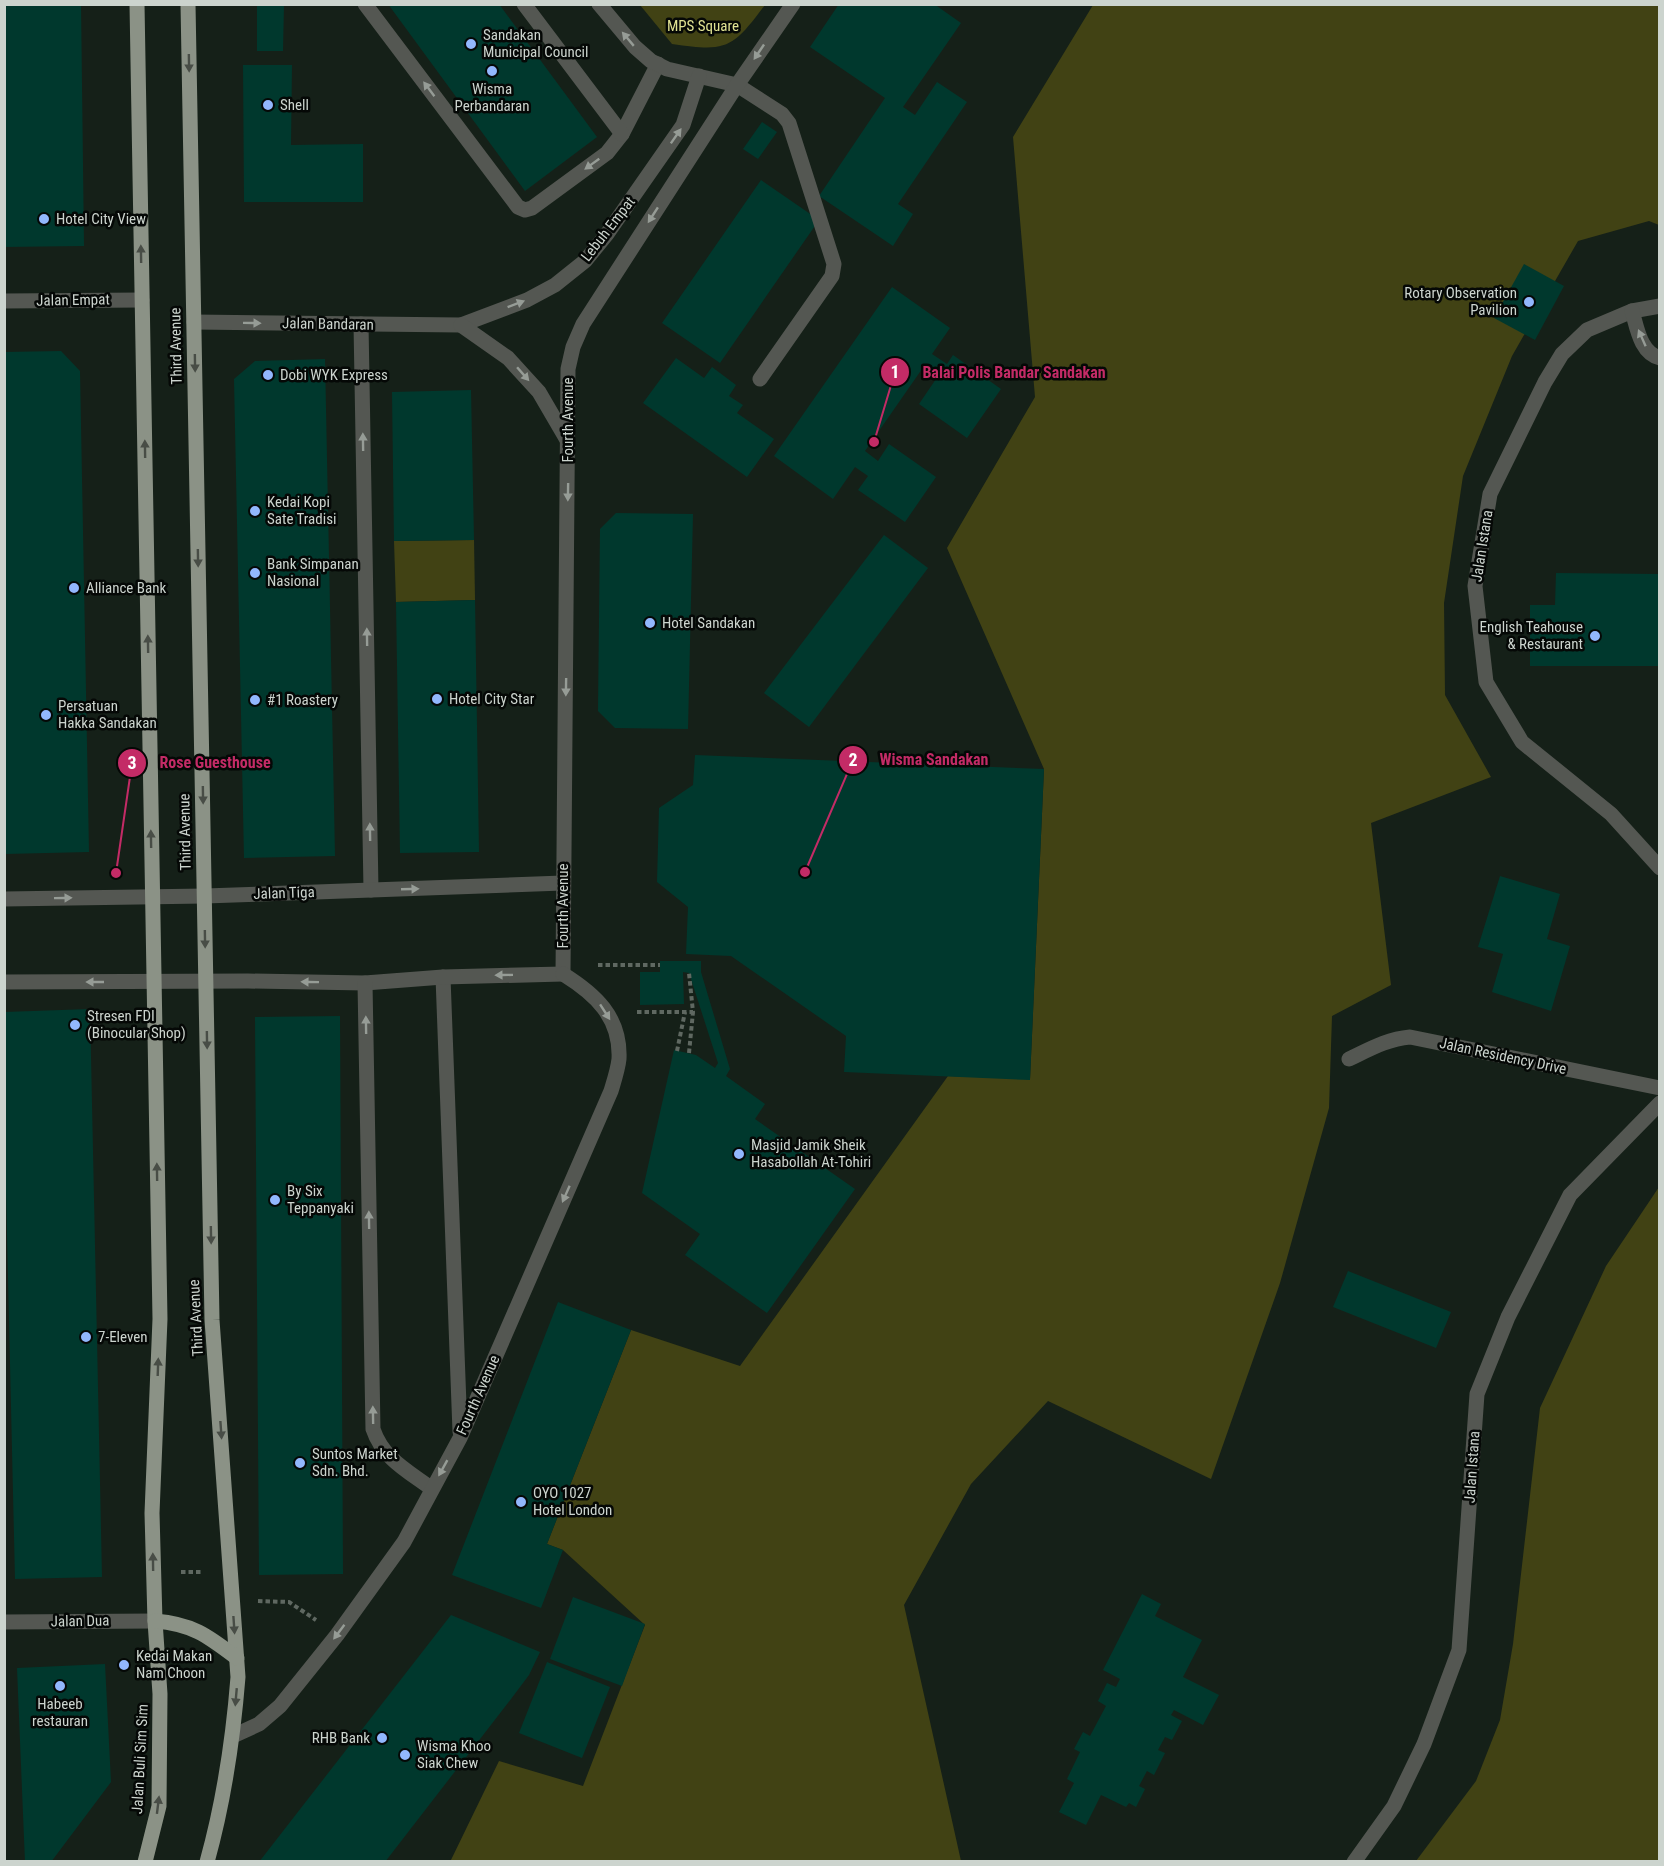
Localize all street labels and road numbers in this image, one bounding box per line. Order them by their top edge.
street label: Lebuh Empat [577,193,639,265]
street label: Jalan Empat [36,290,110,310]
street label: Third Avenue [166,307,186,385]
street label: Jalan Bandaran [282,314,374,334]
street label: Fourth Avenue [559,377,577,463]
street label: Jalan Istana [1467,509,1497,583]
street label: Third Avenue [175,793,195,871]
street label: Fourth Avenue [554,863,572,949]
street label: Jalan Tiga [253,883,315,903]
street label: Jalan Residency Drive [1438,1034,1568,1078]
street label: Third Avenue [185,1279,207,1357]
street label: Fourth Avenue [452,1352,504,1438]
street label: Jalan Istana [1460,1430,1484,1504]
street label: Jalan Dua [50,1611,110,1631]
street label: Jalan Buli Sim Sim [128,1704,152,1814]

